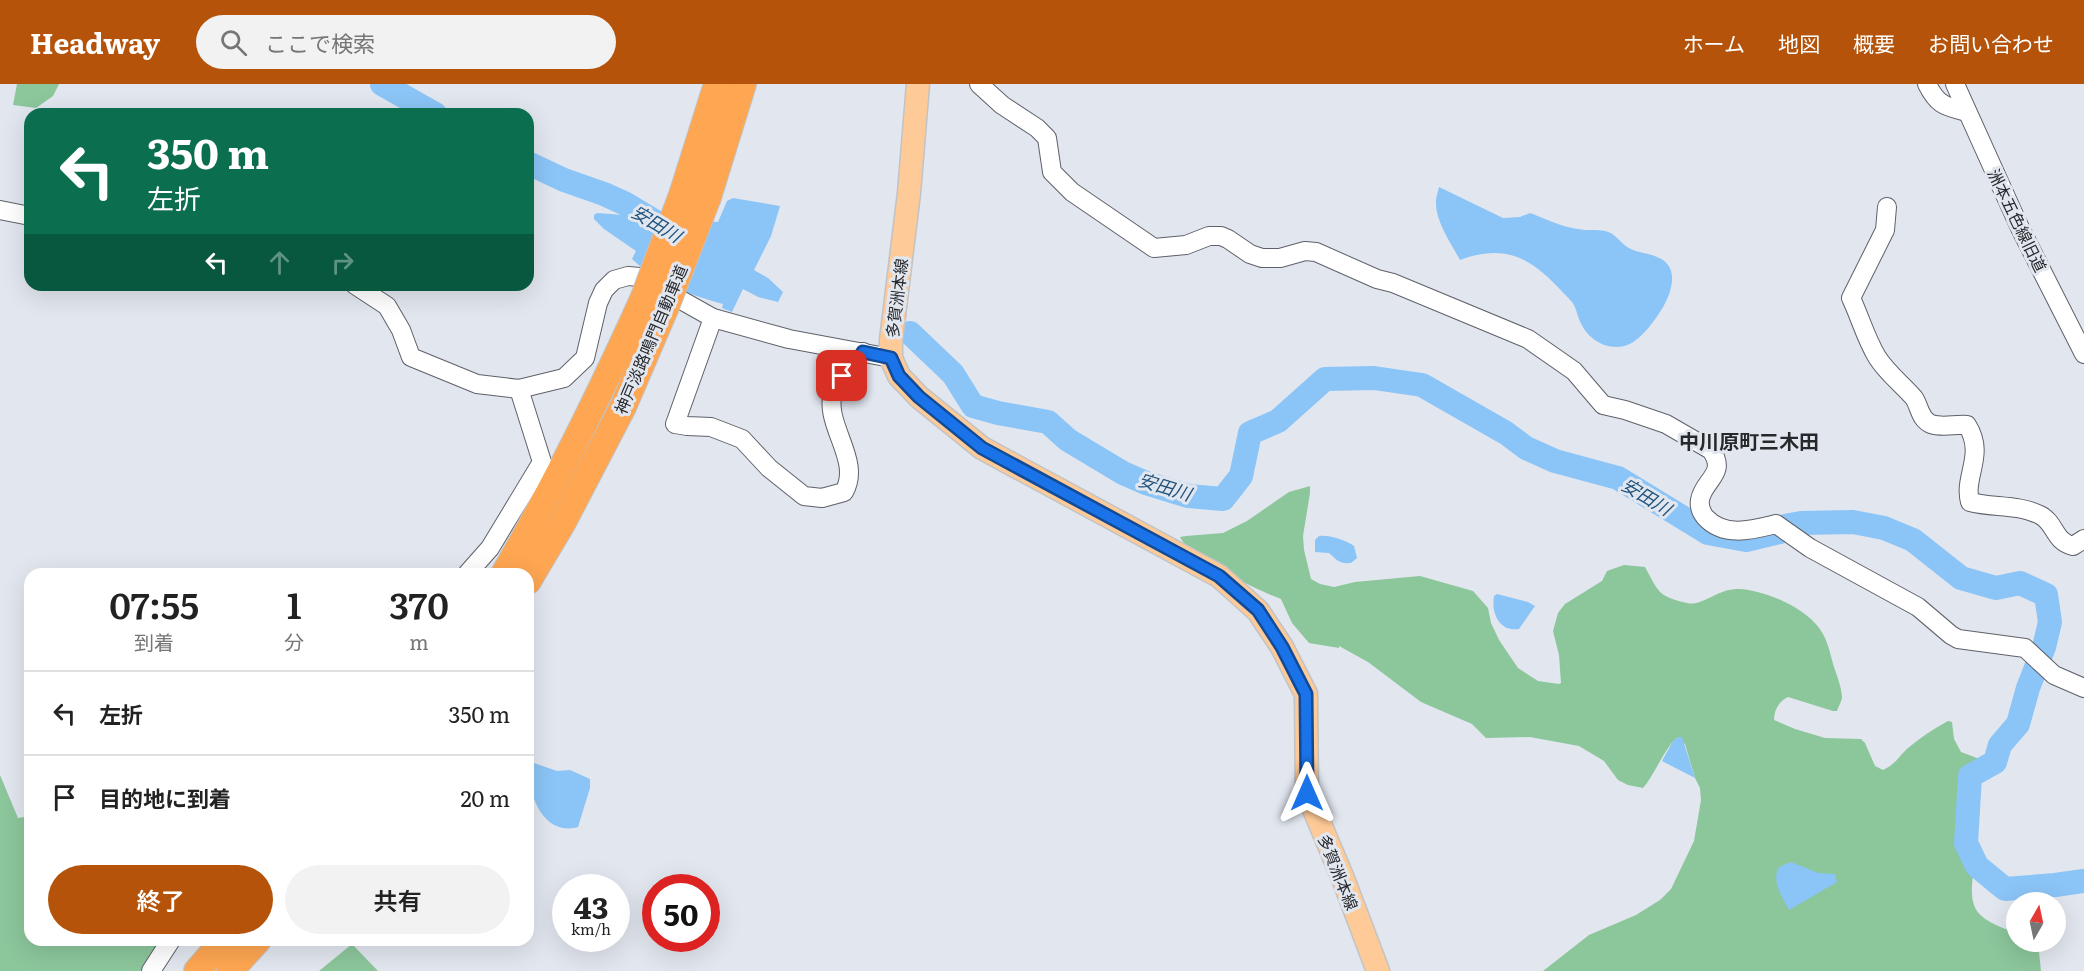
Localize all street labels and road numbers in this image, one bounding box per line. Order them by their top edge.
street label: 洲本五色線旧道 [1983,164,2053,276]
street label: 多賀洲本線 [879,257,913,339]
street label: 神戸淡路鳴門自動車道 [608,261,692,417]
street label: 多賀洲本線 [1313,830,1365,914]

